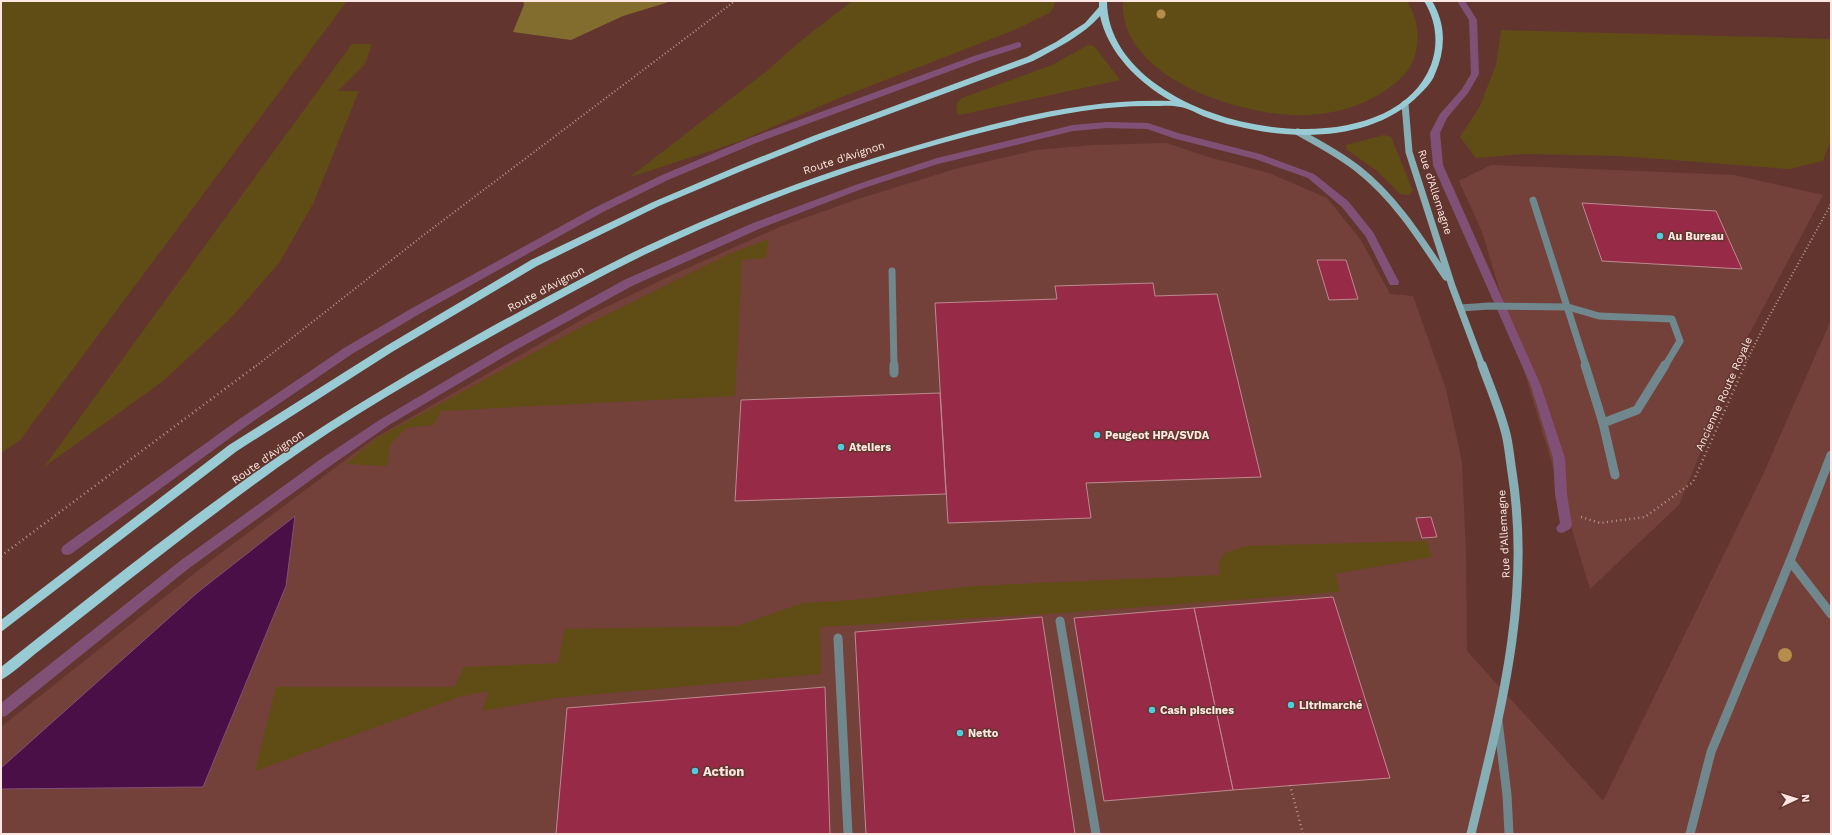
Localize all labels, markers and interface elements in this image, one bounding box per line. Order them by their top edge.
street label: Route d'Avignon [801,139,887,177]
street label: Rue d'Allemagne [1415,148,1455,236]
place label: Au Bureau [1668,230,1724,243]
marker: Au Bureau [1655,231,1665,241]
street label: Route d'Avignon [505,263,587,315]
street label: Ancienne Route Royale [1693,335,1755,453]
street label: Route d'Avignon [229,427,307,487]
place label: Peugeot HPA/SVDA [1105,429,1210,442]
marker: Peugeot HPA/SVDA [1092,430,1102,440]
place label: Ateliers [849,441,891,454]
marker: Ateliers [836,442,846,452]
street label: Rue d'Allemagne [1495,489,1513,579]
place label: Litrimarché [1299,699,1362,712]
marker: Litrimarché [1286,700,1296,710]
place label: Cash piscines [1160,704,1234,717]
marker: Cash piscines [1147,705,1157,715]
place label: Netto [968,727,999,740]
marker: Netto [955,728,965,738]
place label: Action [703,764,744,779]
marker: Action [690,766,700,776]
north arrow [1776,779,1816,819]
text: N [1799,794,1812,803]

